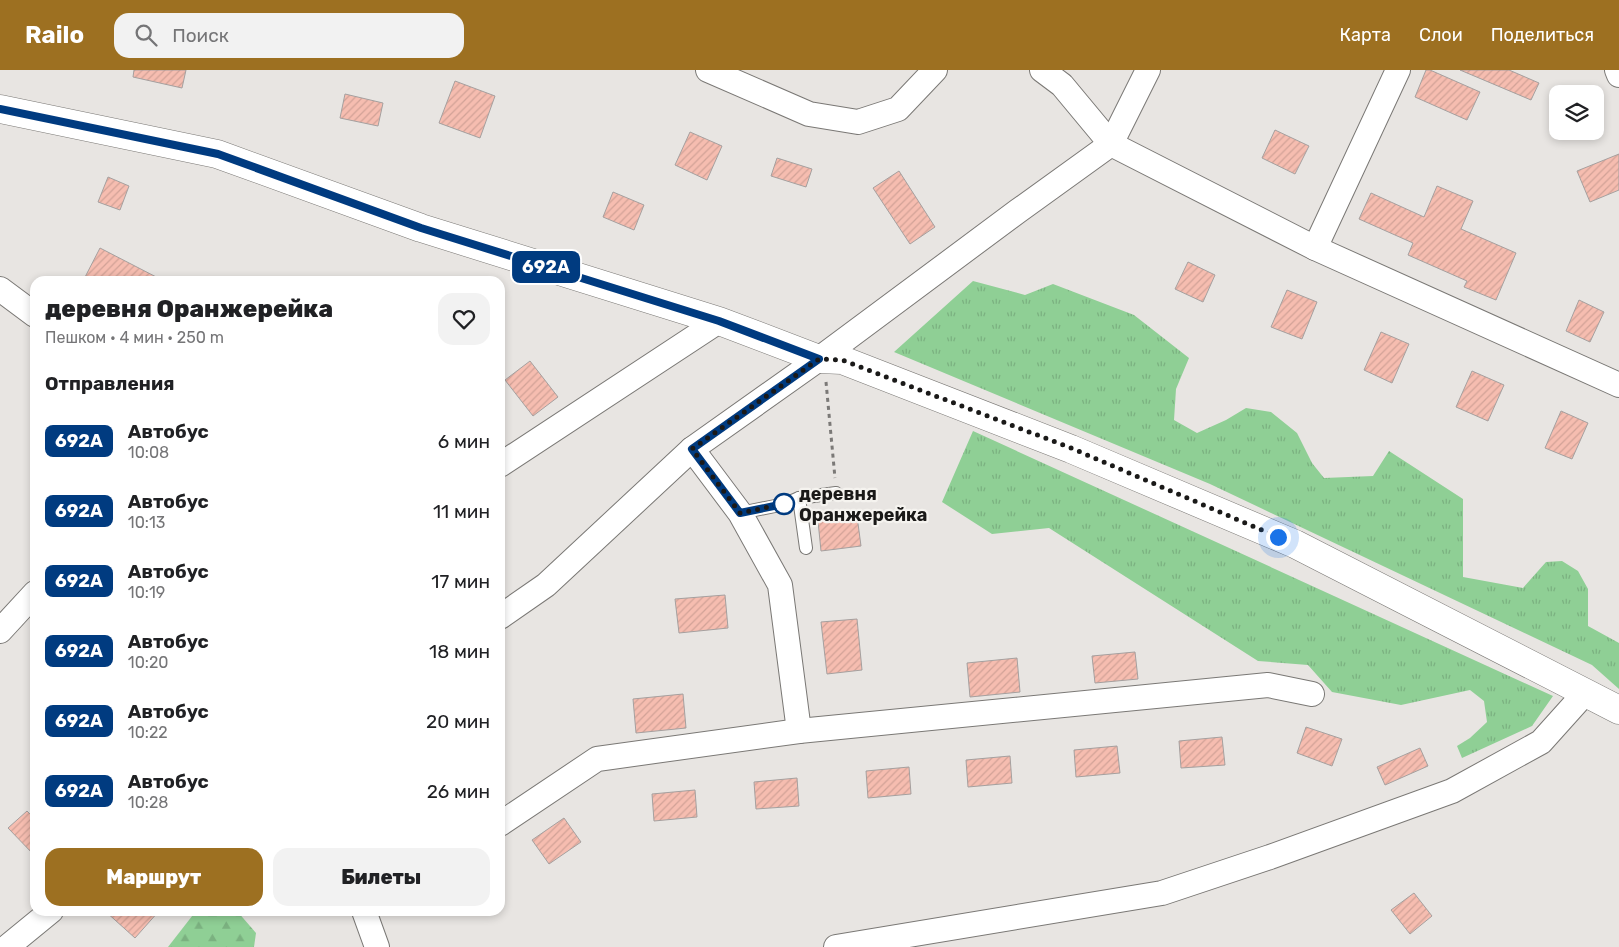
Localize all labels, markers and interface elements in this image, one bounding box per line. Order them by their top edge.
search box [114,13,464,58]
text: Railo [25,21,84,49]
icon: search [132,21,160,49]
text: Поиск [172,24,229,47]
text: Карта [1340,24,1391,46]
text: Слои [1419,24,1463,46]
text: Поделиться [1491,24,1594,46]
map controls [1549,85,1604,140]
button: layers [1549,85,1604,140]
line badge: 692А [511,251,581,283]
text: 692А [522,256,570,278]
button: heart [438,293,490,345]
text: деревня Оранжерейка [45,295,333,323]
text: Пешком · 4 мин · 250 m [45,328,224,347]
text: Отправления [45,372,175,395]
text: Автобус [128,420,209,443]
text: 692А [55,430,103,452]
text: 6 мин [438,430,490,453]
text: 10:08 [128,443,169,462]
place label: деревня Оранжерейка [799,483,927,526]
text: Автобус [128,490,209,513]
marker: деревня Оранжерейка [773,493,795,515]
text: 692А [55,500,103,522]
text: 11 мин [433,500,490,523]
text: 10:13 [128,513,165,532]
your location [1266,525,1291,550]
text: Автобус [128,560,209,583]
text: 692А [55,570,103,592]
text: 17 мин [431,570,490,593]
text: 10:19 [128,583,165,602]
text: Автобус [128,630,209,653]
text: 692А [55,640,103,662]
text: 18 мин [429,640,490,663]
text: 10:20 [128,653,169,672]
text: Автобус [128,700,209,723]
text: 692А [55,710,103,732]
text: 20 мин [426,710,490,733]
text: 10:22 [128,723,168,742]
text: Автобус [128,770,209,793]
text: 692А [55,780,103,802]
text: 26 мин [427,780,490,803]
text: 10:28 [128,793,169,812]
button: Маршрут [45,848,263,906]
button: Билеты [273,848,490,906]

